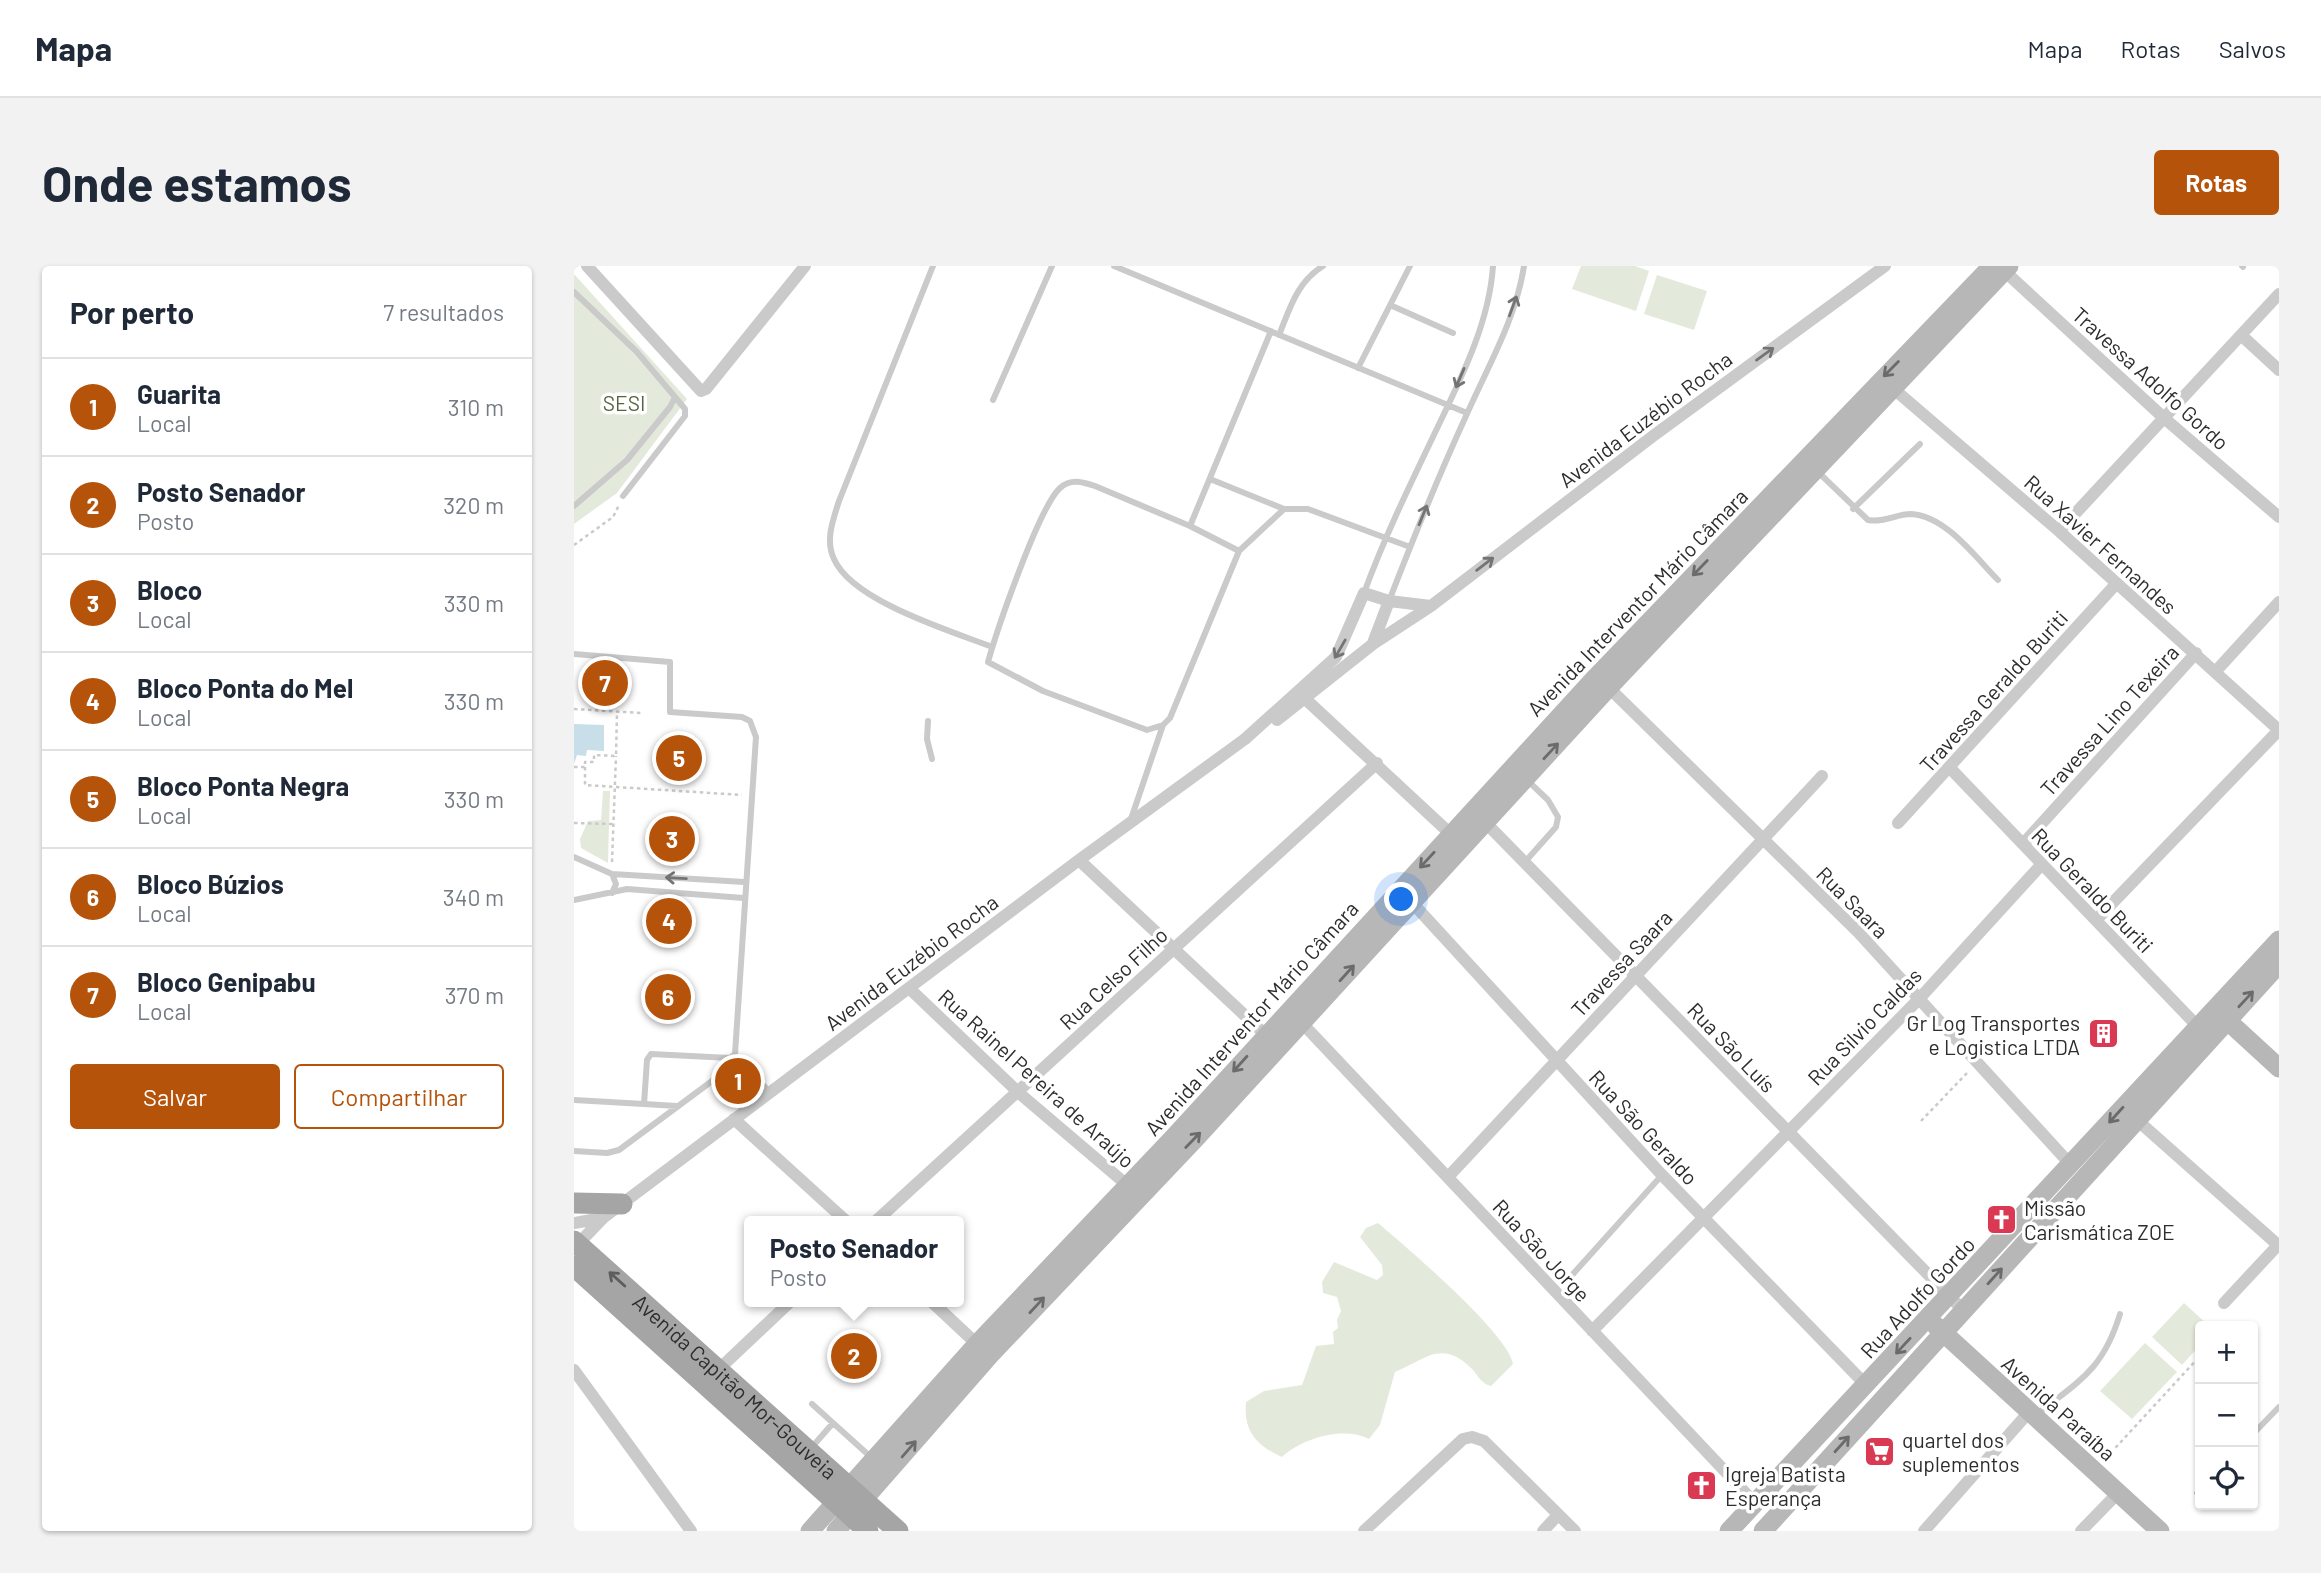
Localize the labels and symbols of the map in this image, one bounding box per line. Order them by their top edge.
one-way arrow [1508,295,1520,317]
street label: Travessa Adolfo Gordo [2068,301,2234,455]
street label: Avenida Euzébio Rocha [1554,346,1736,492]
one-way arrow [1755,347,1774,361]
one-way arrow [1883,360,1900,377]
one-way arrow [1452,366,1465,388]
park label: SESI [603,390,645,415]
street label: Rua Xavier Fernandes [2020,469,2182,619]
street label: Avenida Interventor Mário Câmara [1522,483,1752,721]
one-way arrow [1417,504,1430,526]
one-way arrow [1475,557,1494,572]
one-way arrow [1691,560,1708,577]
street label: Travessa Geraldo Buriti [1914,605,2072,777]
one-way arrow [1333,638,1347,658]
street label: Travessa Lino Texeira [2035,639,2183,801]
pin: 7 [582,657,628,709]
pin: 5 [656,732,702,784]
one-way arrow [1542,743,1559,761]
pin: 3 [649,813,695,865]
street label: Rua Geraldo Buriti [2027,823,2159,957]
one-way arrow [1419,851,1435,869]
street label: Rua Saara [1812,861,1894,943]
one-way arrow [665,872,688,885]
your location [1384,882,1418,916]
street label: Avenida Euzébio Rocha [820,889,1002,1035]
pin: 4 [646,895,692,947]
street label: Avenida Interventor Mário Câmara [1139,896,1363,1140]
street label: Travessa Saara [1565,905,1677,1021]
street label: Rua Celso Filho [1054,922,1172,1034]
street label: Rua Silvio Caldas [1802,962,1926,1090]
one-way arrow [1339,964,1355,982]
pin: 6 [645,971,691,1023]
street label: Rua Rainel Pereira de Araújo [934,983,1140,1173]
one-way arrow [2237,990,2254,1008]
street label: Rua São Luís [1683,997,1781,1097]
place label: Gr Log Transportes e Logistica LTDA [1907,1010,2080,1059]
building icon: Gr Log Transportes e Logistica LTDA [2086,1017,2120,1051]
one-way arrow [1233,1054,1249,1072]
pin: 1 [715,1055,761,1107]
street label: Rua São Geraldo [1585,1065,1703,1189]
one-way arrow [2107,1106,2124,1123]
one-way arrow [1185,1132,1202,1149]
street label: Rua São Jorge [1488,1194,1596,1306]
place label: Missão Carismática ZOE [2024,1195,2175,1244]
church icon: Missão Carismática ZOE [1984,1202,2018,1236]
street label: Rua Adolfo Gordo [1855,1231,1979,1363]
one-way arrow [1986,1268,2003,1285]
one-way arrow [608,1271,626,1287]
street label: Avenida Capitão Mor-Gouveia [629,1288,843,1483]
one-way arrow [1028,1297,1045,1314]
pin: 2 [831,1330,877,1382]
one-way arrow [1894,1337,1911,1354]
street label: Avenida Paraíba [1997,1350,2121,1466]
place label: quartel dos suplementos [1902,1427,2020,1476]
supermarket icon: quartel dos suplementos [1862,1434,1896,1468]
one-way arrow [1833,1436,1850,1453]
one-way arrow [901,1440,917,1458]
place label: Igreja Batista Esperança [1725,1461,1846,1510]
church icon: Igreja Batista Esperança [1685,1468,1719,1502]

